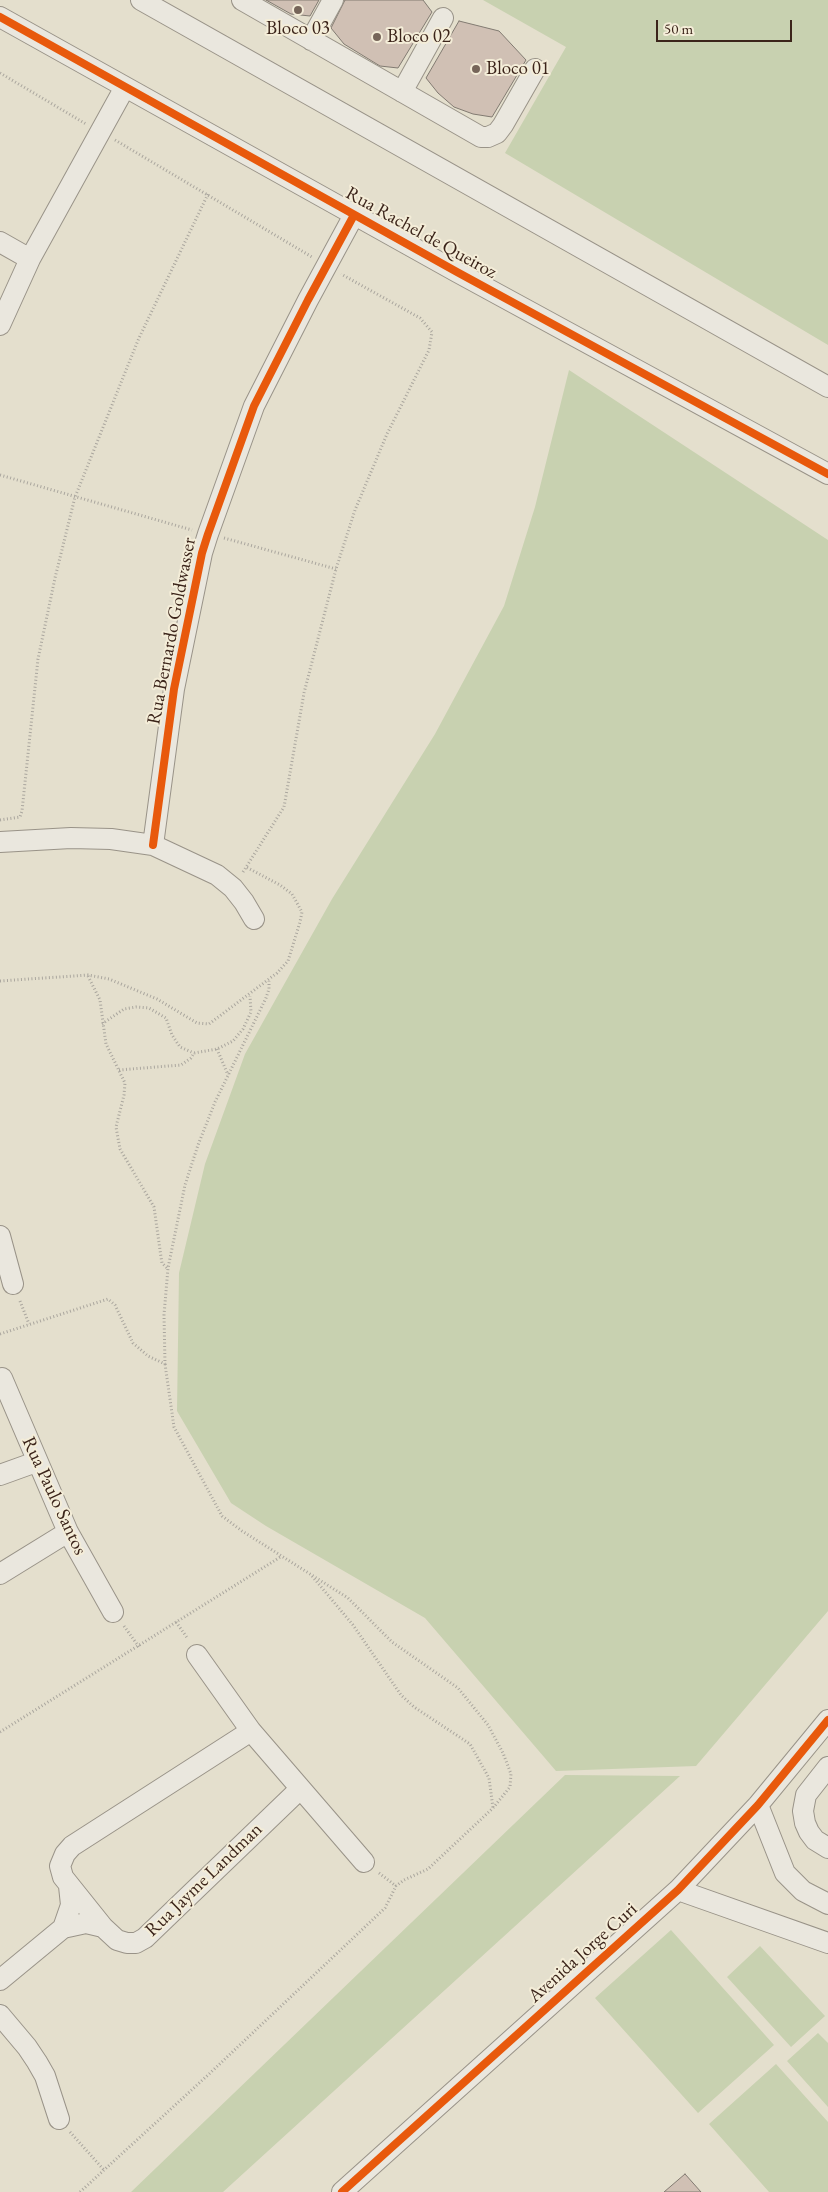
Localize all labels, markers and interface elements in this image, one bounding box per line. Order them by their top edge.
marker: Bloco 03 [292,4,304,16]
scale bar [658,10,794,42]
place label: Bloco 03 [266,18,330,40]
text: 50 m [664,19,693,38]
place label: Bloco 02 [387,26,451,48]
marker: Bloco 02 [371,31,383,43]
place label: Bloco 01 [486,58,550,80]
marker: Bloco 01 [470,63,482,75]
street label: Rua Rachel de Queiroz [341,182,501,284]
street label: Rua Bernardo Goldwasser [143,536,201,726]
street label: Rua Paulo Santos [17,1433,91,1559]
street label: Rua Jayme Landman [141,1818,267,1942]
street label: Avenida Jorge Curi [524,1898,642,2008]

